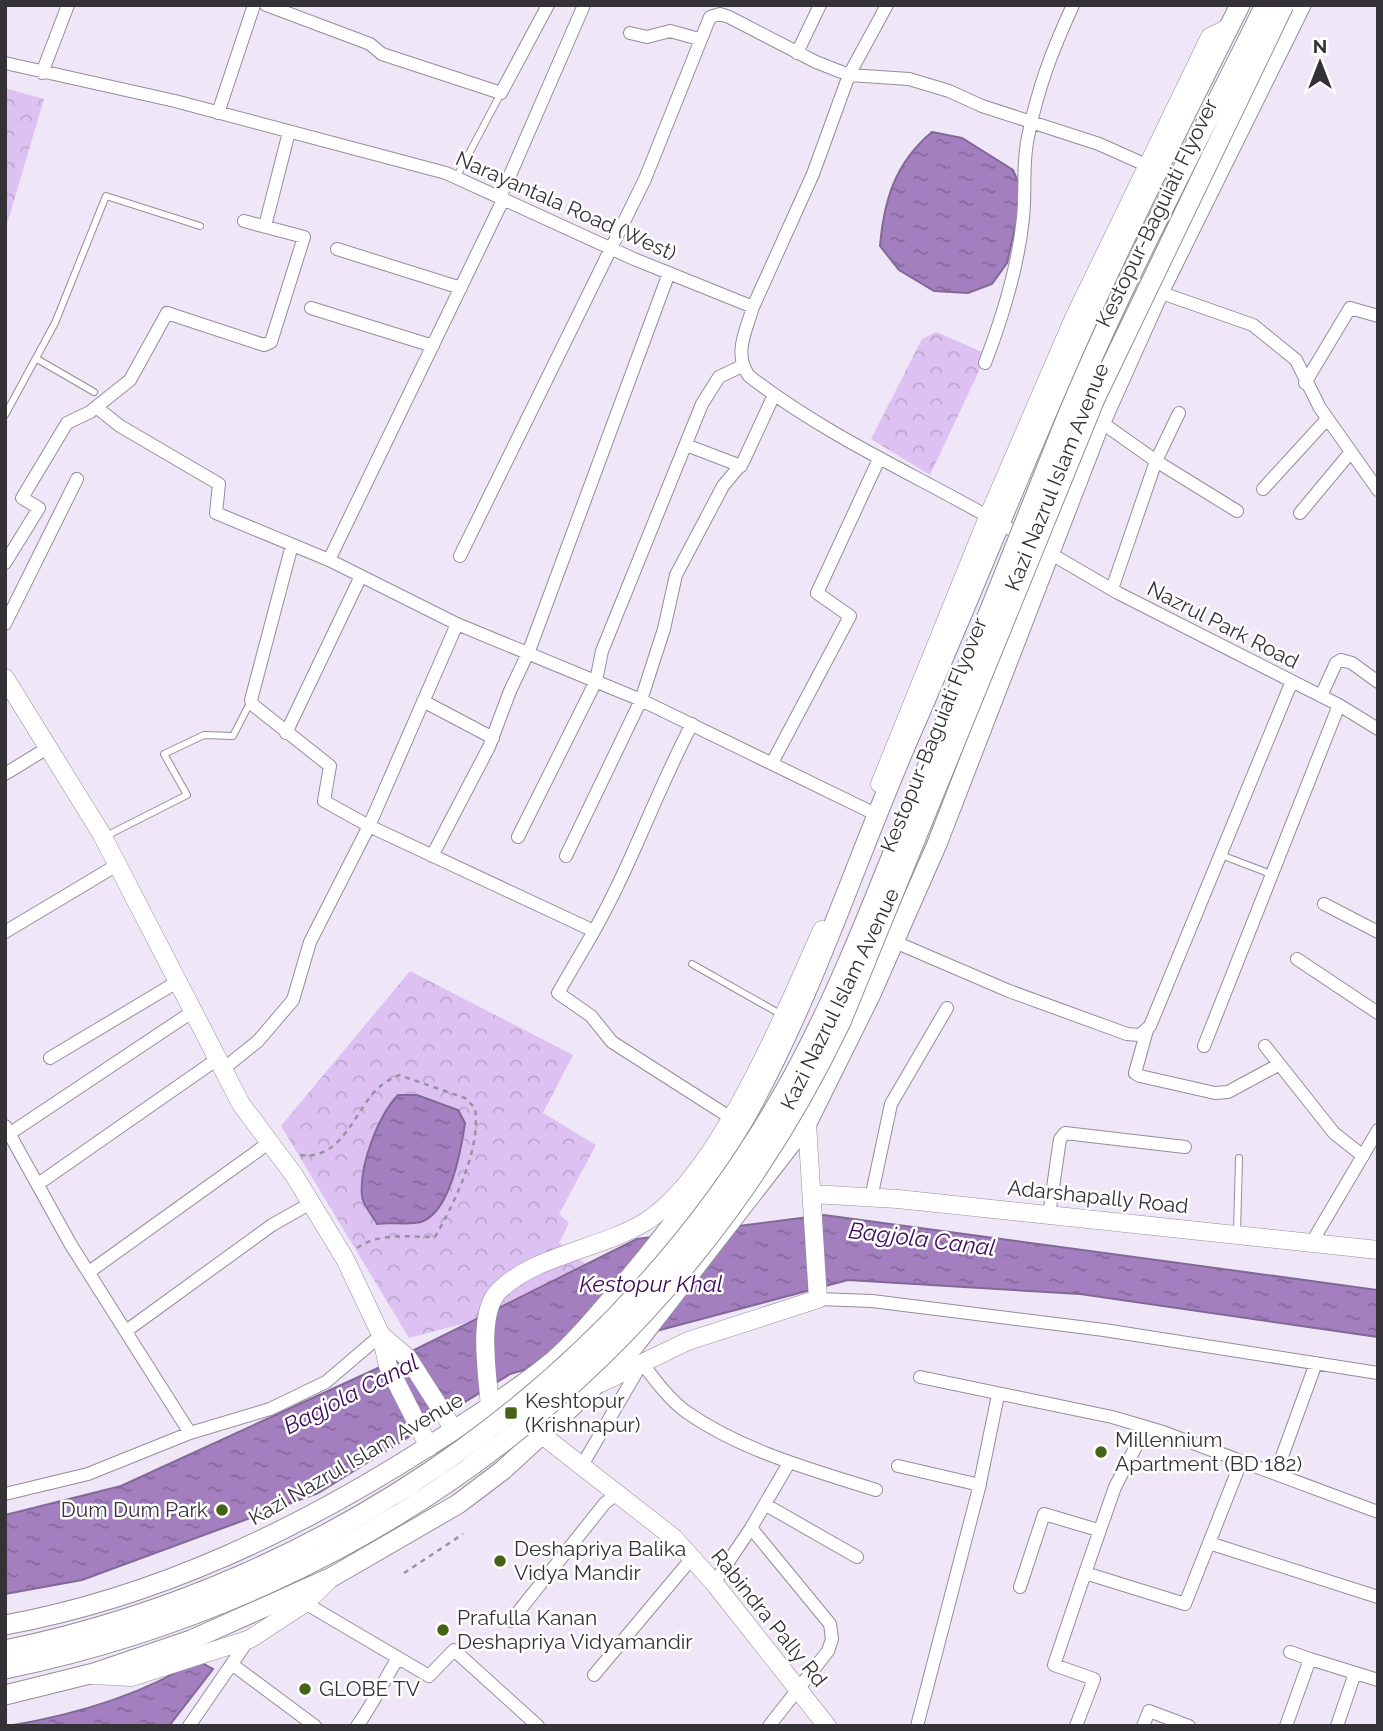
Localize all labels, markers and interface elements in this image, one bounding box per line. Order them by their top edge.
north arrow [1285,28,1355,98]
text: N [1313,35,1327,57]
street label: Kestopur-Baguiati Flyover [1090,94,1223,331]
street label: Narayantala Road (West) [452,146,680,266]
street label: Kazi Nazrul Islam Avenue [999,359,1114,594]
street label: Nazrul Park Road [1143,576,1303,674]
street label: Kestopur-Baguiati Flyover [875,613,992,856]
street label: Kazi Nazrul Islam Avenue [775,884,904,1114]
street label: Adarshapally Road [1006,1175,1190,1218]
water label: Bagjola Canal [847,1216,997,1261]
water label: Kestopur Khal [579,1270,723,1297]
water label: Bagjola Canal [279,1348,423,1439]
street label: Kazi Nazrul Islam Avenue [244,1387,467,1530]
place label: Keshtopur (Krishnapur) [525,1388,640,1437]
marker: Keshtopur (Krishnapur) [503,1405,519,1421]
place label: Millennium Apartment (BD 182) [1115,1427,1302,1476]
marker: Millennium Apartment (BD 182) [1093,1444,1109,1460]
place label: Dum Dum Park [61,1497,208,1522]
marker: Dum Dum Park [214,1502,230,1518]
place label: Deshapriya Balika Vidya Mandir [514,1536,686,1585]
street label: Rabindra Pally Rd [706,1544,833,1692]
marker: Deshapriya Balika Vidya Mandir [492,1553,508,1569]
place label: Prafulla Kanan Deshapriya Vidyamandir [457,1605,693,1654]
marker: Prafulla Kanan Deshapriya Vidyamandir [435,1622,451,1638]
place label: GLOBE TV [319,1676,420,1701]
marker: GLOBE TV [297,1681,313,1697]

